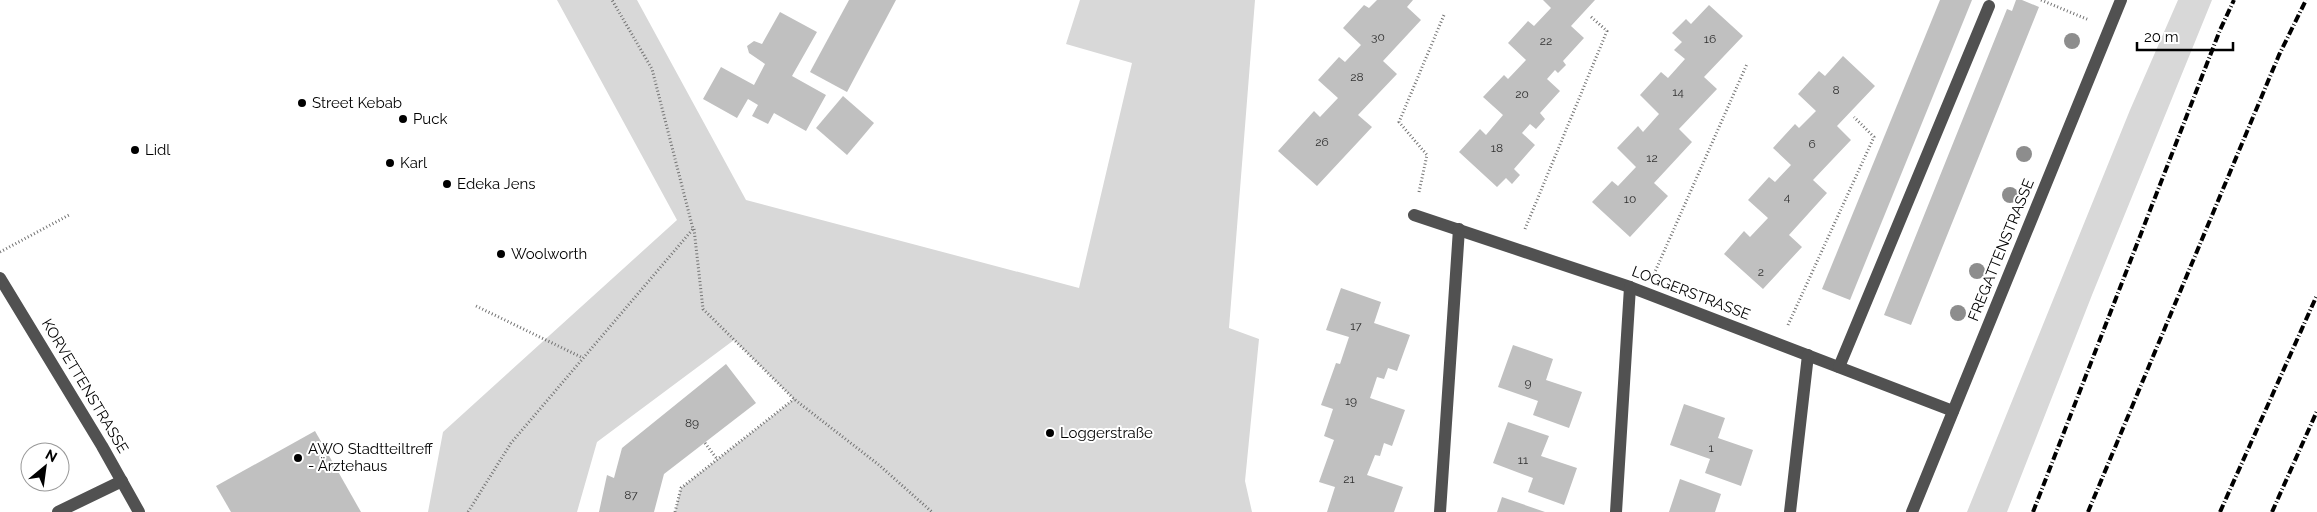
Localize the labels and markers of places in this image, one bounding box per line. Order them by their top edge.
place label: Street Kebab [312,94,402,112]
marker: Street Kebab [296,97,308,109]
place label: Puck [413,110,447,128]
marker: Puck [397,113,409,125]
place label: Lidl [145,141,171,159]
marker: Lidl [129,144,141,156]
place label: Karl [400,154,428,172]
marker: Karl [384,157,396,169]
place label: Edeka Jens [457,175,535,193]
marker: Edeka Jens [441,178,453,190]
place label: Woolworth [511,245,587,263]
marker: Woolworth [495,248,507,260]
place label: Loggerstraße [1060,424,1153,442]
marker: Loggerstraße [1044,427,1056,439]
place label: AWO Stadtteiltreff - Ärztehaus [308,440,433,475]
marker: AWO Stadtteiltreff - Ärztehaus [292,452,304,464]

